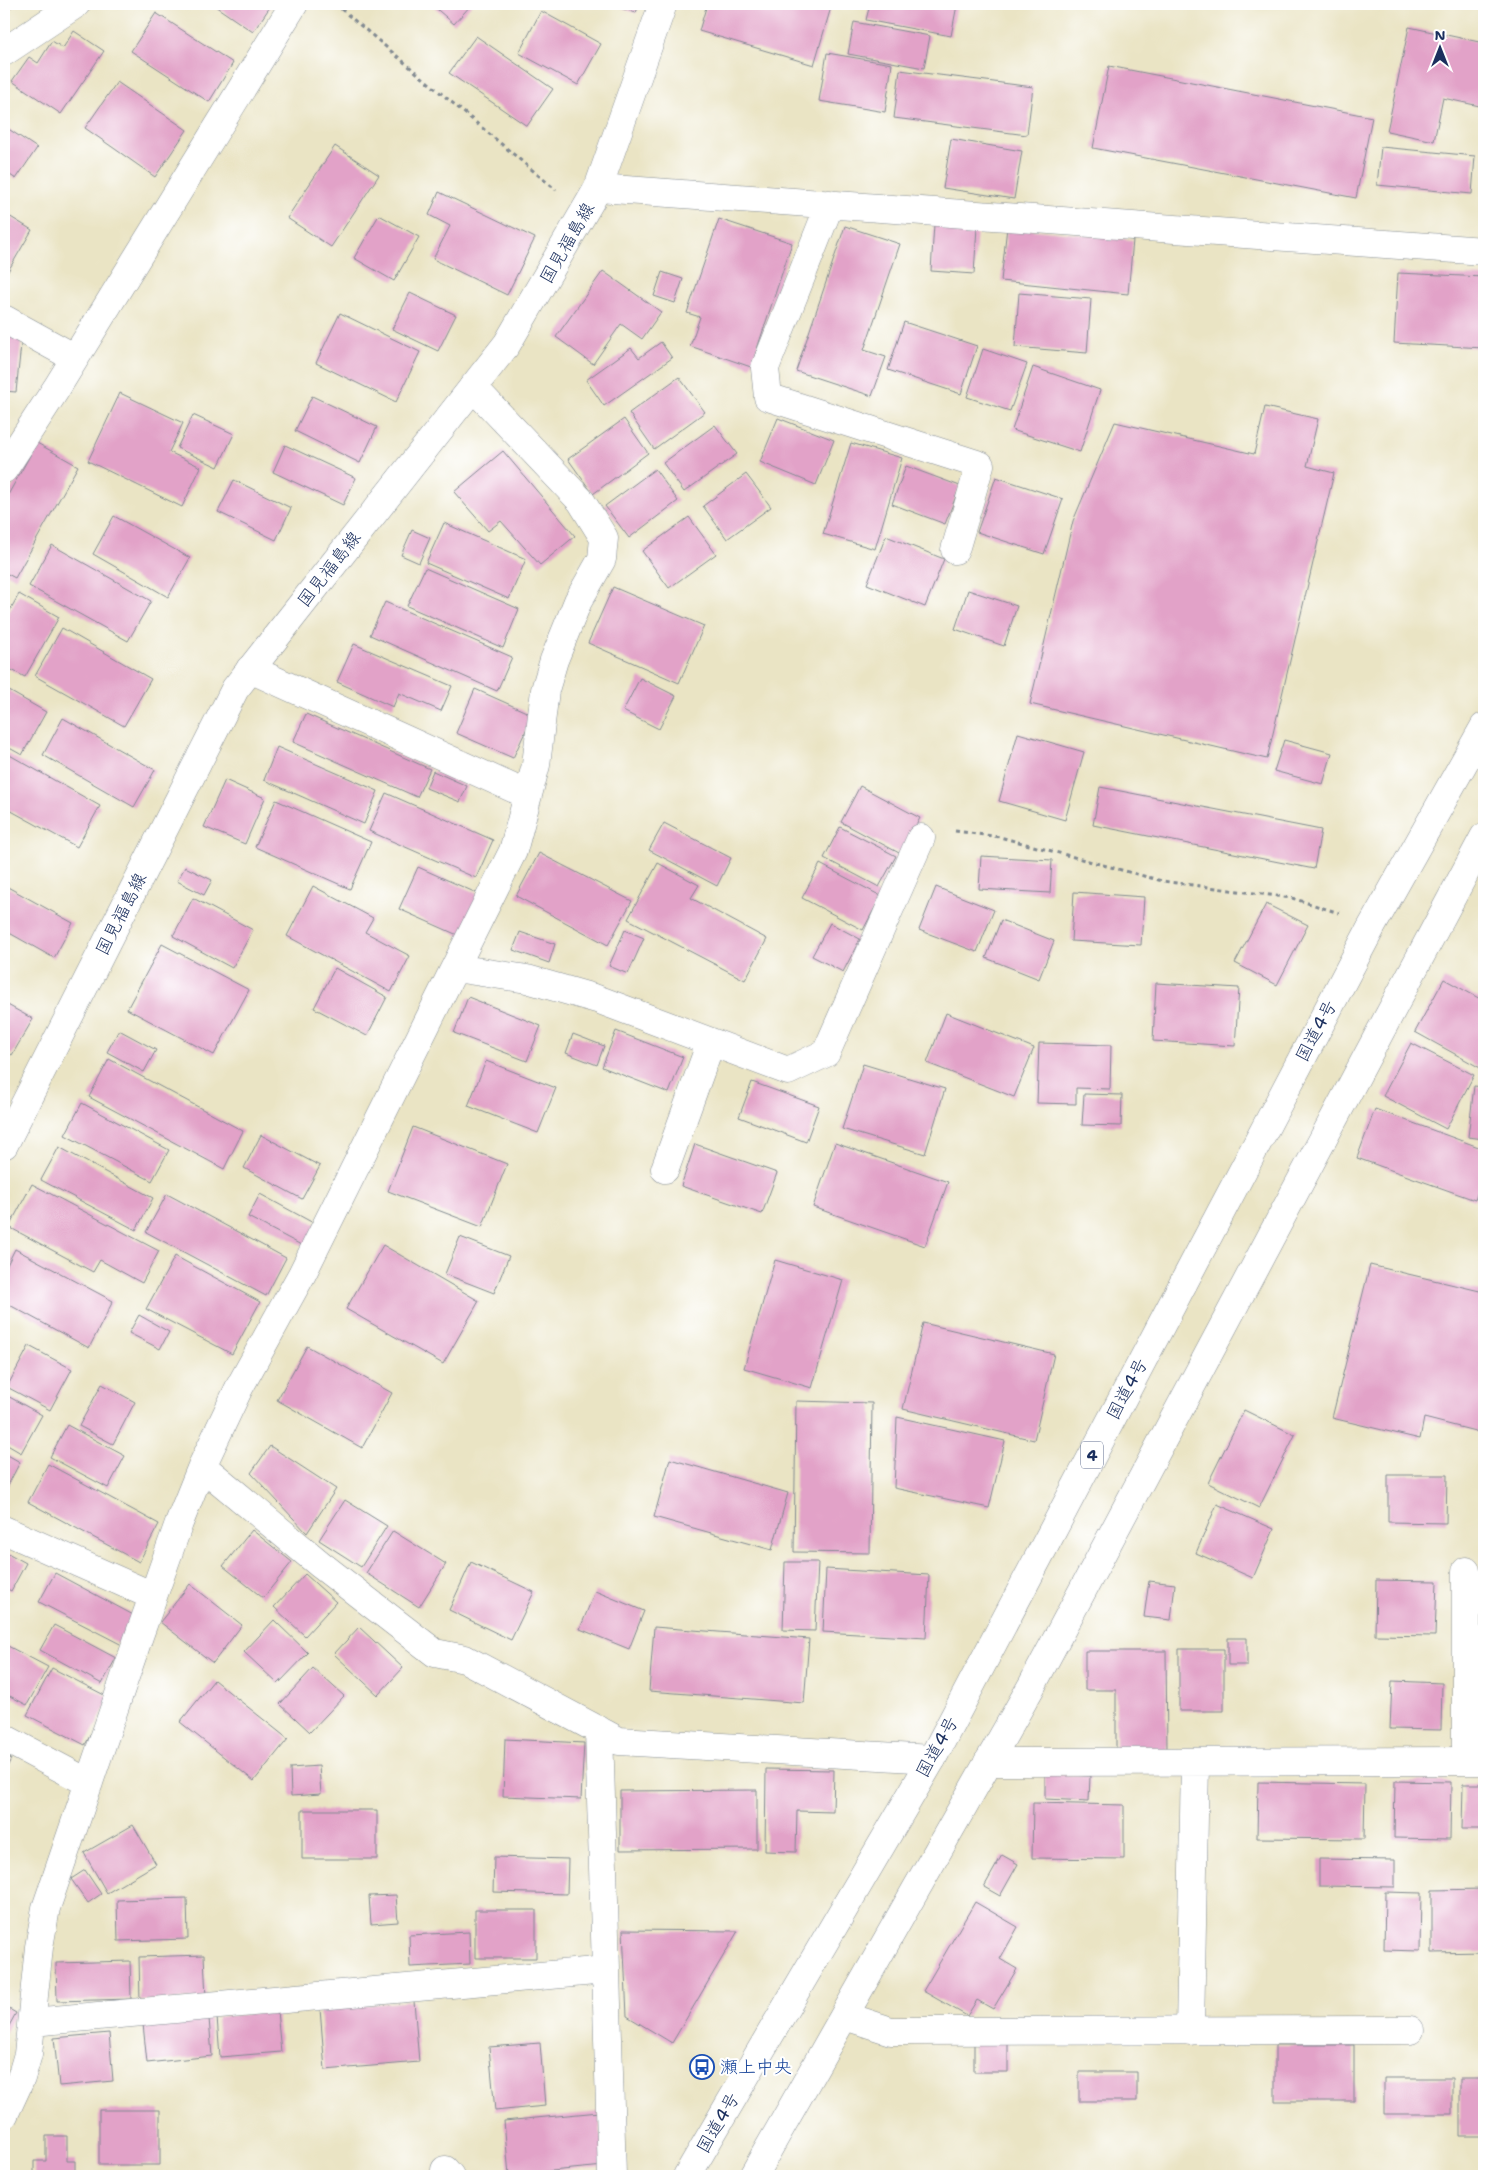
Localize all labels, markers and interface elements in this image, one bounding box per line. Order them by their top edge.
north arrow [1416,22,1466,72]
text: N [1434,26,1446,44]
street label: 国見福島線 [534,198,600,288]
street label: 国見福島線 [292,526,366,612]
street label: 国見福島線 [90,868,152,960]
street label: 国道4号 [1290,996,1342,1066]
street label: 国道4号 [1101,1354,1153,1424]
road number: 4 [1081,1442,1103,1468]
street label: 国道4号 [910,1712,964,1782]
bus stop icon: 瀬上中央 [689,2054,715,2080]
place label: 瀬上中央 [720,2055,792,2079]
street label: 国道4号 [691,2088,745,2158]

